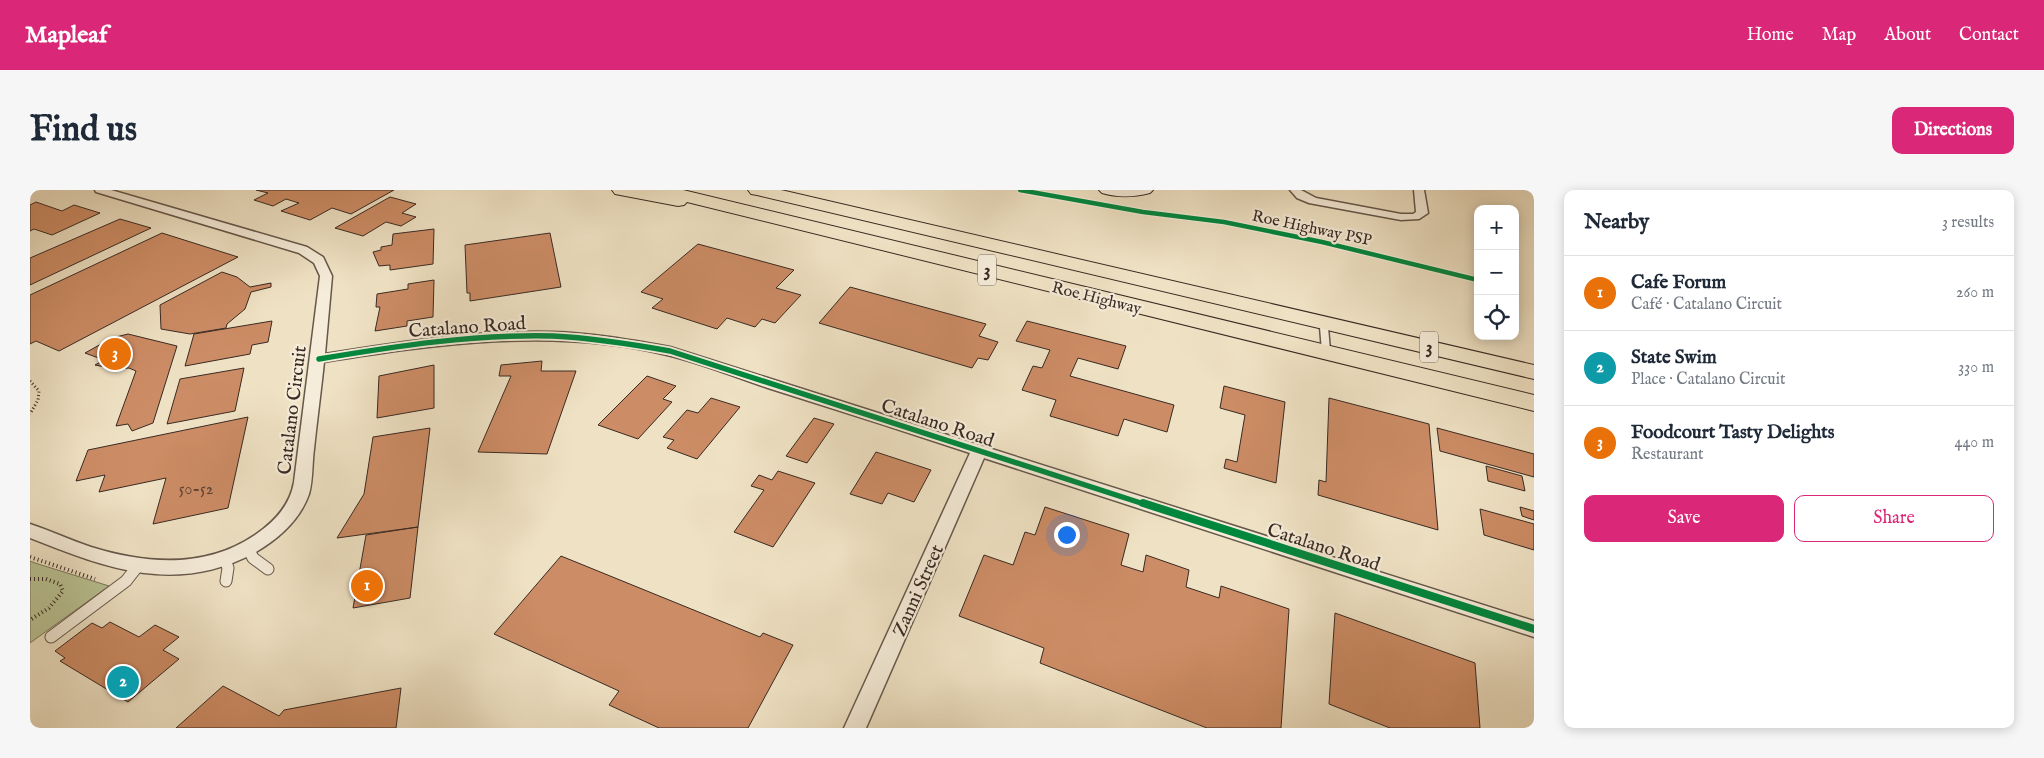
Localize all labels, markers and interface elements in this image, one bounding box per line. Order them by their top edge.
text: Mapleaf [25,20,107,51]
text: Home [1747,24,1794,47]
text: Map [1822,24,1856,47]
text: About [1884,24,1931,47]
text: Contact [1959,24,2019,47]
button: Directions [1892,107,2014,154]
text: Find us [30,108,137,153]
map controls [1474,205,1519,340]
button: + [1474,205,1519,250]
street label: Roe Highway PSP [1250,207,1373,251]
text: Nearby [1584,209,1649,236]
text: 3 results [1942,213,1994,233]
button: − [1474,250,1519,295]
road number: 3 [978,254,996,286]
text: Cafe Forum [1631,271,1726,295]
street label: Roe Highway [1050,278,1144,320]
text: 1 [1597,283,1603,303]
text: 260 m [1956,283,1994,303]
button: locate [1474,295,1519,340]
text: Café · Catalano Circuit [1631,295,1782,315]
street label: Catalano Road [408,312,527,344]
road number: 3 [1420,332,1438,362]
pin: 3 [99,335,131,373]
street label: Catalano Circuit [273,344,313,476]
text: State Swim [1631,346,1717,370]
text: 2 [1596,358,1604,378]
text: 330 m [1958,358,1994,378]
text: Place · Catalano Circuit [1631,370,1785,390]
street label: Catalano Road [878,394,998,454]
text: Foodcourt Tasty Delights [1631,421,1834,445]
text: 3 [1597,433,1603,453]
text: 440 m [1955,433,1994,453]
text: Restaurant [1631,445,1704,465]
house number: 50-52 [179,480,213,500]
button: Save [1584,495,1784,542]
button: Share [1794,495,1994,542]
street label: Catalano Road [1264,518,1384,578]
your location [1054,522,1080,548]
street label: Zanni Street [888,541,950,641]
pin: 1 [351,567,383,605]
pin: 2 [107,663,139,701]

